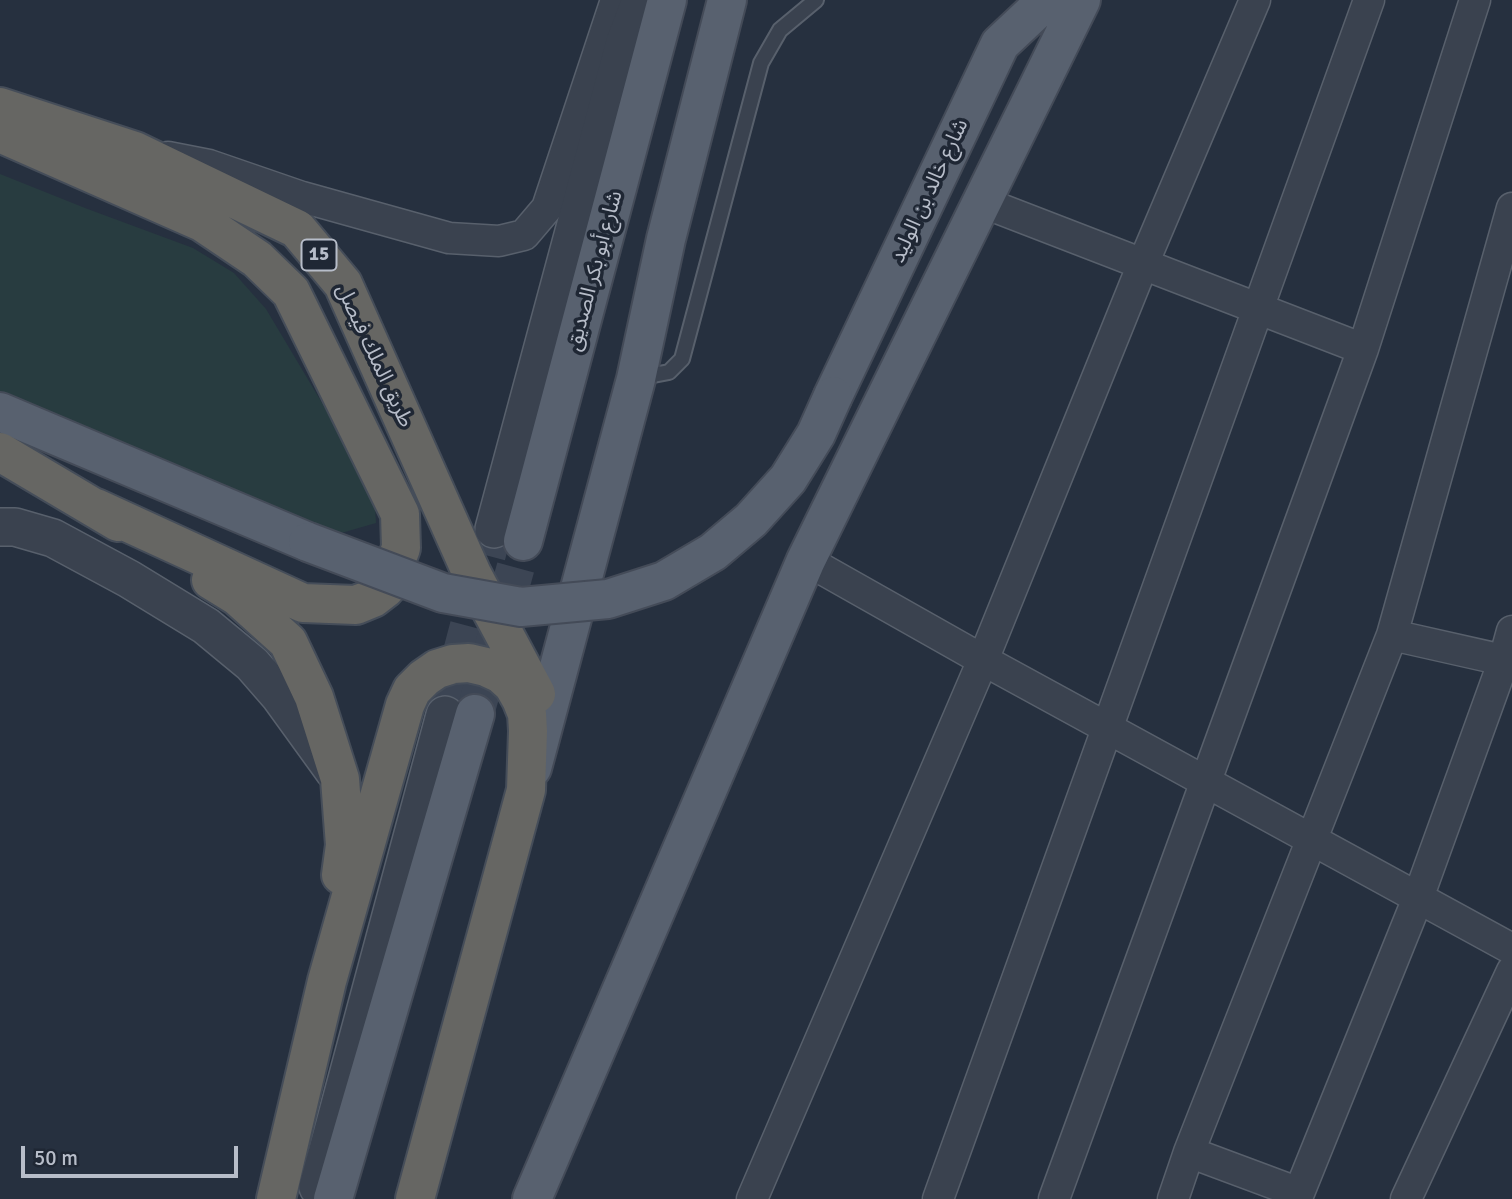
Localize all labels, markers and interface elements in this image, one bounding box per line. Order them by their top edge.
street label: شارع خالد بن الوليد [886,115,974,267]
street label: شارع أبو بكر الصديق [562,188,628,354]
road number: 15 [302,240,336,270]
street label: طريق الملك فيصل [330,280,418,432]
scale bar [24,1132,242,1176]
text: 50 m [34,1145,78,1171]

